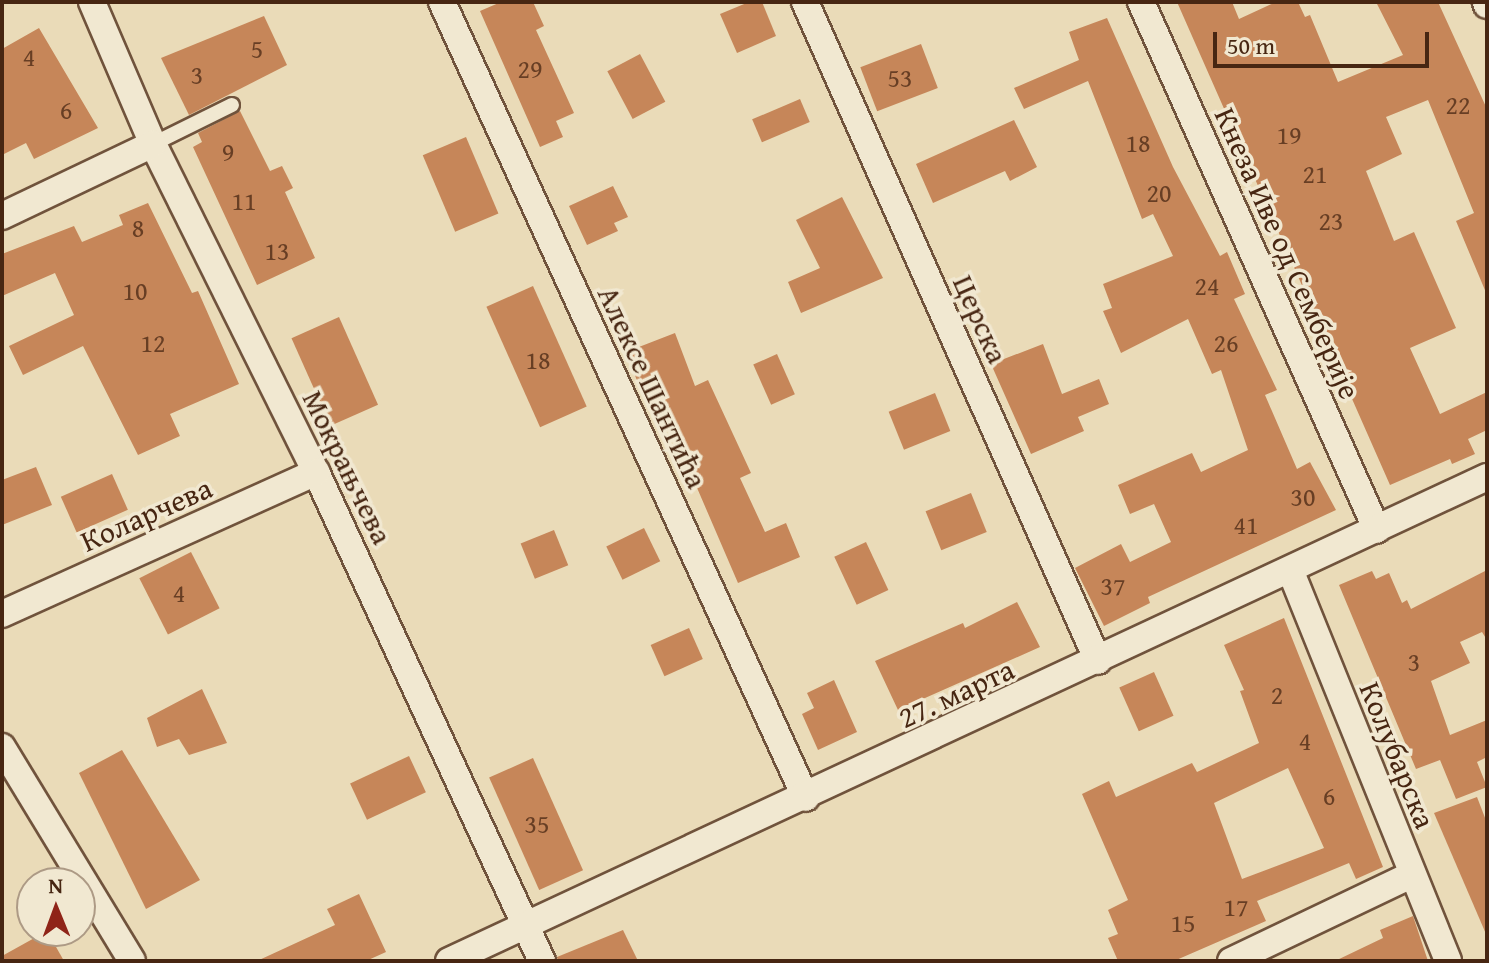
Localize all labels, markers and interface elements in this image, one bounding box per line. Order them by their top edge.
scale bar [1217,16,1433,66]
text: 50 m [1227,28,1275,63]
house number: 5 [251,33,263,65]
house number: 4 [23,41,35,73]
house number: 29 [517,53,543,85]
house number: 3 [191,59,203,91]
house number: 53 [887,62,913,94]
house number: 22 [1445,89,1471,121]
house number: 6 [60,94,72,126]
street label: Кнеза Иве од Семберије [1207,102,1369,404]
house number: 19 [1276,119,1302,151]
house number: 18 [1125,127,1151,159]
house number: 9 [222,136,234,168]
house number: 21 [1302,158,1328,190]
house number: 20 [1146,177,1172,209]
house number: 11 [231,185,257,217]
house number: 23 [1318,205,1344,237]
house number: 8 [132,212,144,244]
house number: 13 [264,235,290,267]
street label: Церска [946,269,1016,369]
house number: 24 [1194,270,1220,302]
house number: 10 [122,275,148,307]
street label: Алексе Шантића [590,280,716,494]
house number: 12 [140,327,166,359]
house number: 26 [1213,327,1239,359]
house number: 18 [525,344,551,376]
street label: Мокрањчева [295,384,401,550]
street label: Коларчева [75,469,217,559]
house number: 30 [1290,481,1316,513]
house number: 41 [1233,509,1259,541]
house number: 37 [1100,570,1126,602]
house number: 4 [173,577,185,609]
house number: 3 [1408,646,1420,678]
street label: 27. марта [892,651,1020,735]
street label: Колубарска [1352,677,1444,833]
house number: 2 [1271,679,1283,711]
house number: 4 [1299,725,1311,757]
house number: 6 [1323,780,1335,812]
house number: 35 [524,808,550,840]
north arrow [16,867,96,947]
text: N [48,869,63,901]
house number: 17 [1223,891,1249,923]
house number: 15 [1170,907,1196,939]

